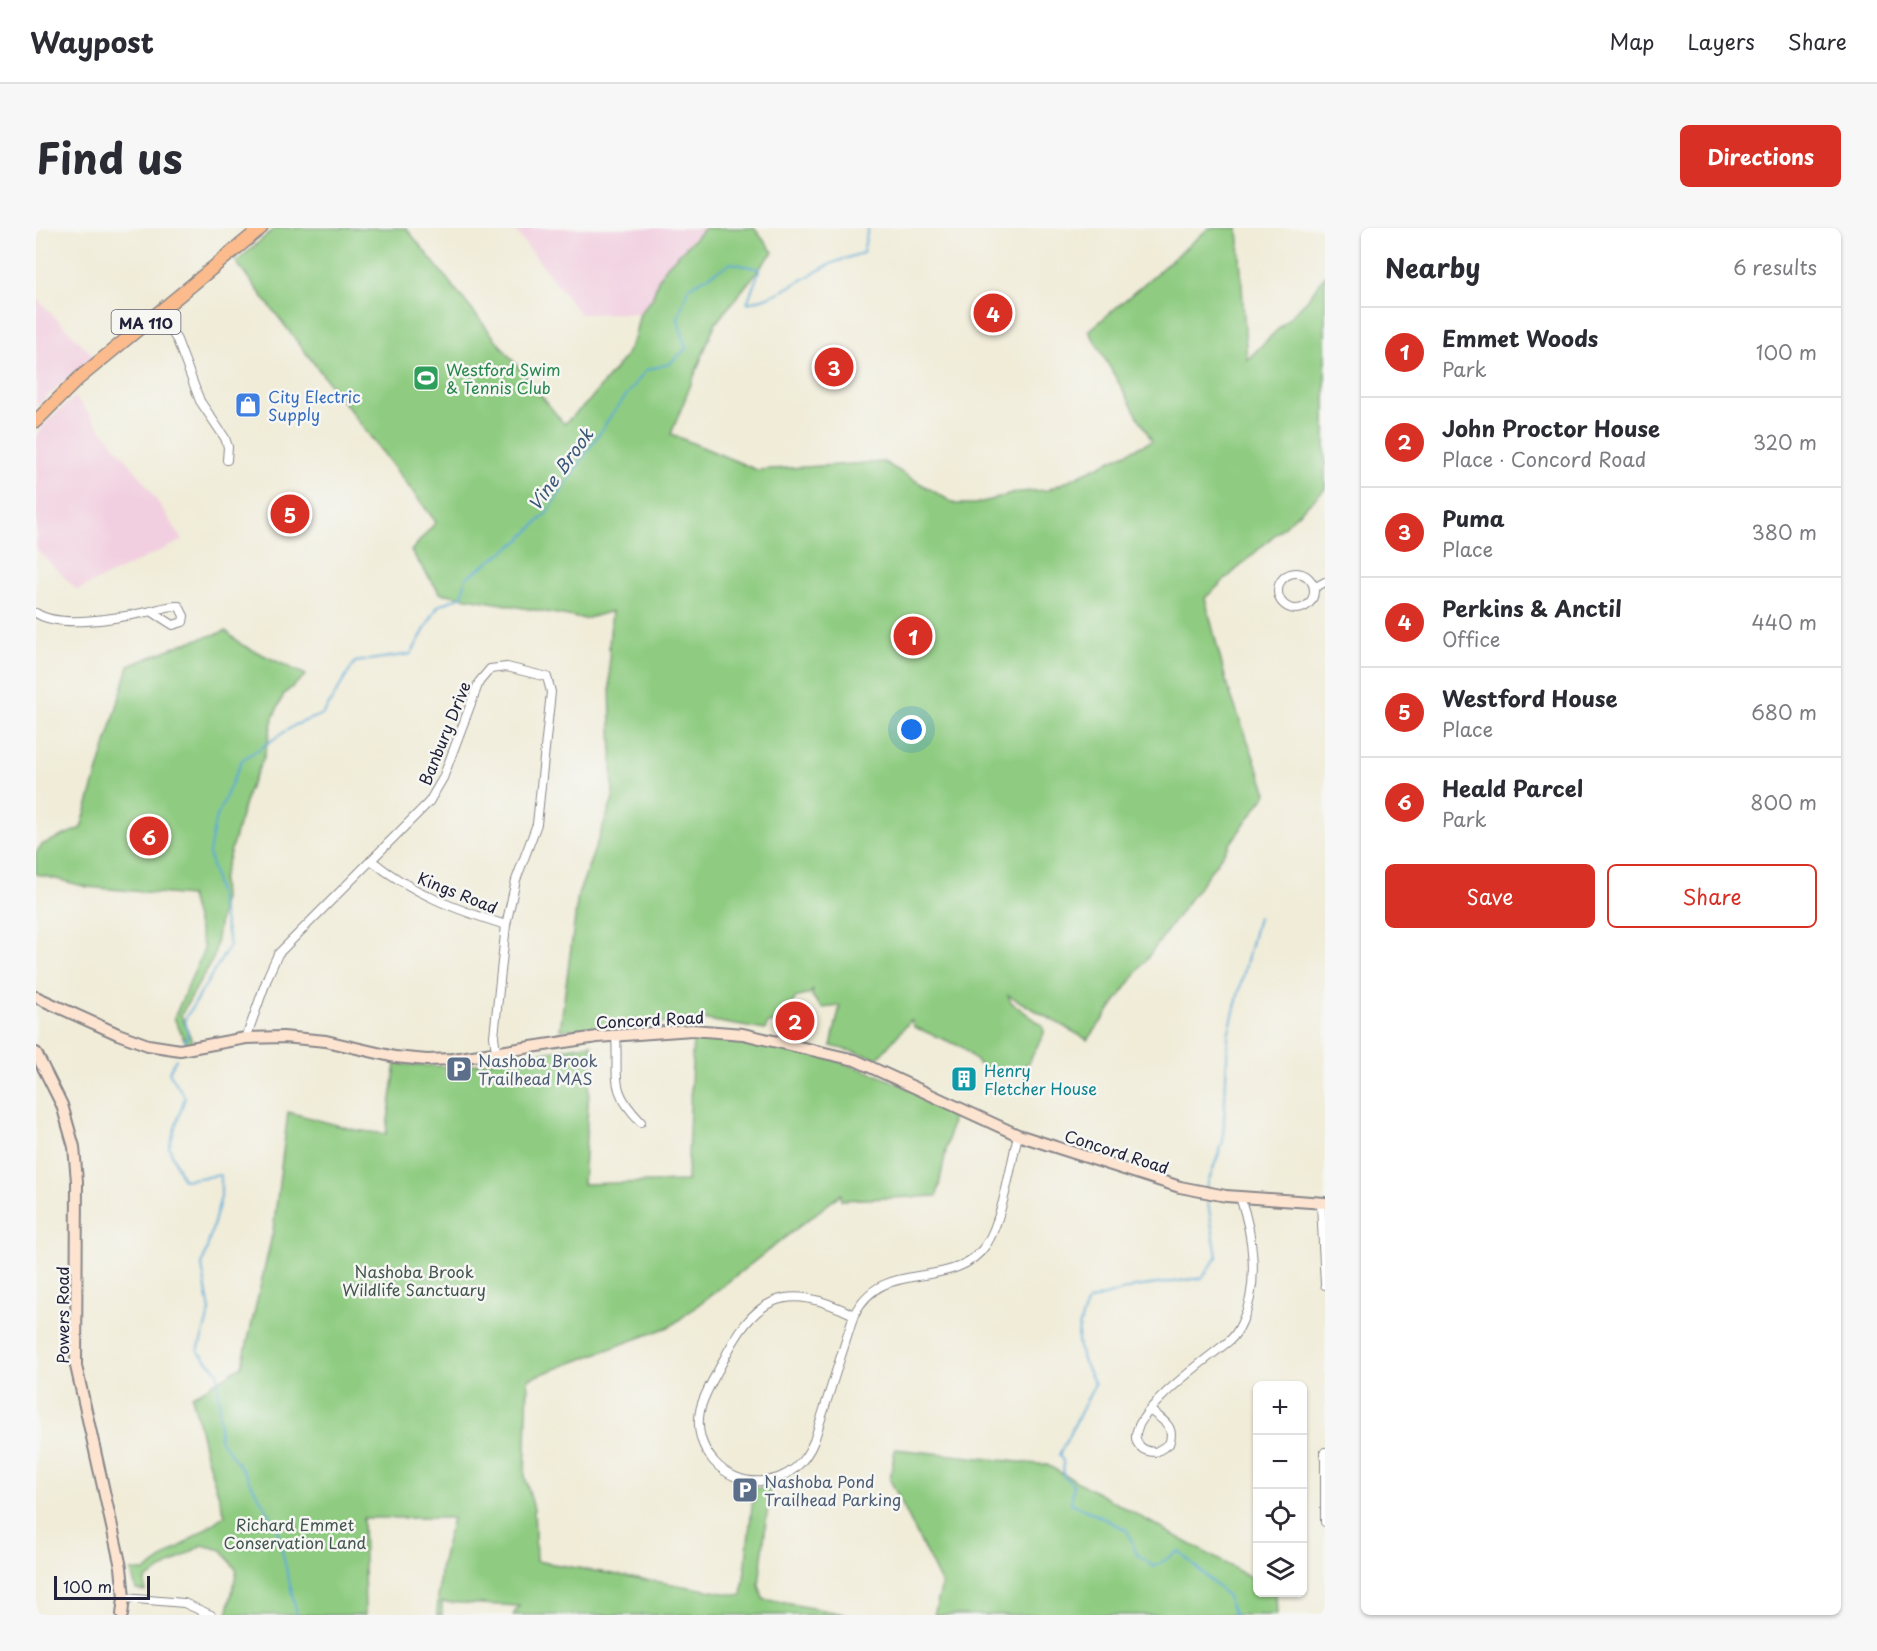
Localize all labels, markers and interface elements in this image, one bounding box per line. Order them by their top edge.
text: Waypost [30,20,154,63]
text: Map [1610,25,1654,57]
text: Layers [1687,25,1755,57]
text: Share [1788,25,1847,57]
text: Find us [36,125,183,188]
button: Directions [1680,125,1841,187]
text: Nearby [1385,248,1480,287]
text: 6 results [1733,252,1817,282]
pin: 4 [974,290,1012,335]
road number: MA 110 [112,310,180,334]
text: Emmet Woods [1442,321,1598,354]
text: 1 [1400,337,1409,367]
text: 100 m [1756,337,1817,367]
pin: 3 [814,344,854,390]
text: Park [1442,354,1487,384]
place label: Westford Swim & Tennis Club [446,357,561,399]
sports icon: Westford Swim & Tennis Club [411,363,441,393]
place label: City Electric Supply [268,384,361,426]
shop icon: City Electric Supply [233,390,263,420]
text: John Proctor House [1442,411,1660,444]
water label: Vine Brook [521,422,600,516]
text: 2 [1397,427,1412,457]
text: 320 m [1753,427,1817,457]
text: Place · Concord Road [1442,444,1646,474]
pin: 5 [270,492,310,536]
text: Puma [1442,501,1505,534]
text: 3 [1398,517,1411,547]
text: 380 m [1751,517,1817,547]
text: Place [1442,534,1493,564]
text: Perkins & Anctil [1442,591,1622,624]
text: 4 [1398,607,1411,637]
text: 440 m [1752,607,1817,637]
pin: 1 [894,614,932,658]
text: Office [1442,624,1500,654]
street label: Banbury Drive [412,677,476,789]
text: Westford House [1442,681,1618,714]
text: 5 [1398,697,1411,727]
text: 680 m [1751,697,1817,727]
text: Place [1442,714,1493,744]
your location [897,715,926,744]
text: Heald Parcel [1442,771,1583,804]
text: 6 [1397,787,1412,817]
text: 800 m [1750,787,1817,817]
text: Park [1442,804,1487,834]
pin: 6 [130,814,168,858]
button: Save [1385,864,1595,928]
button: Share [1607,864,1817,928]
street label: Kings Road [414,865,502,919]
pin: 2 [776,998,814,1044]
street label: Concord Road [595,1004,705,1034]
place label: Nashoba Brook Trailhead MAS [478,1048,598,1090]
parking icon: Nashoba Brook Trailhead MAS [444,1054,474,1084]
place label: Henry Fletcher House [984,1058,1097,1100]
building icon: Henry Fletcher House [949,1064,979,1094]
street label: Concord Road [1062,1123,1172,1179]
park label: Nashoba Brook Wildlife Sanctuary [342,1259,486,1301]
street label: Powers Road [50,1266,74,1364]
map controls [1253,1381,1307,1597]
button: + [1253,1381,1307,1435]
button: − [1253,1435,1307,1489]
place label: Nashoba Pond Trailhead Parking [764,1469,901,1511]
parking icon: Nashoba Pond Trailhead Parking [730,1475,760,1505]
button: locate [1253,1489,1307,1543]
park label: Richard Emmet Conservation Land [224,1512,367,1554]
button: layers [1253,1543,1307,1597]
scale bar [54,1573,150,1600]
text: 100 m [63,1574,112,1598]

